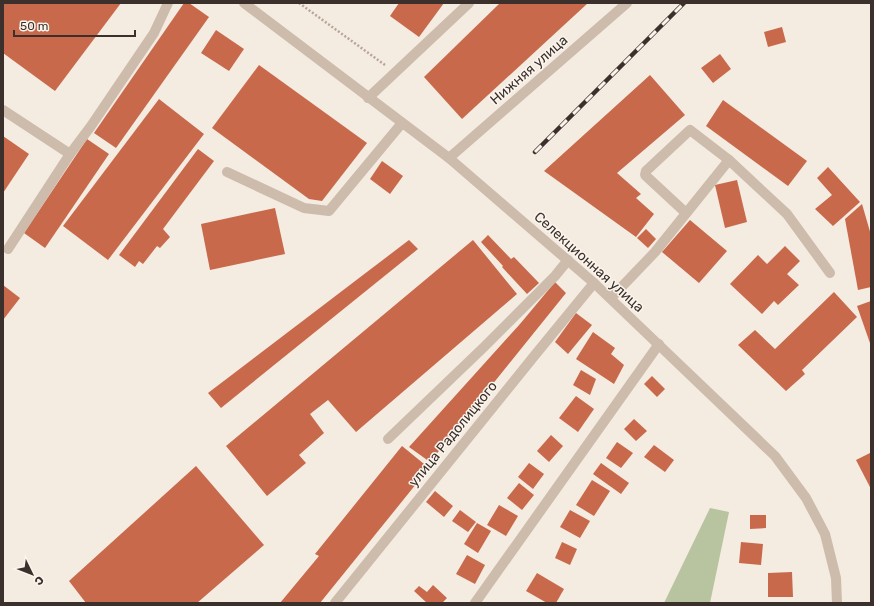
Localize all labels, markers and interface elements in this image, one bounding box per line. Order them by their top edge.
scale bar [14,12,135,38]
text: 50 m [20,19,48,33]
street label: Нижняя улица [487,32,571,108]
street label: Селекционная улица [531,208,647,316]
street label: улица Радолицкого [405,378,501,490]
north arrow [12,554,52,594]
text: С [31,573,46,588]

